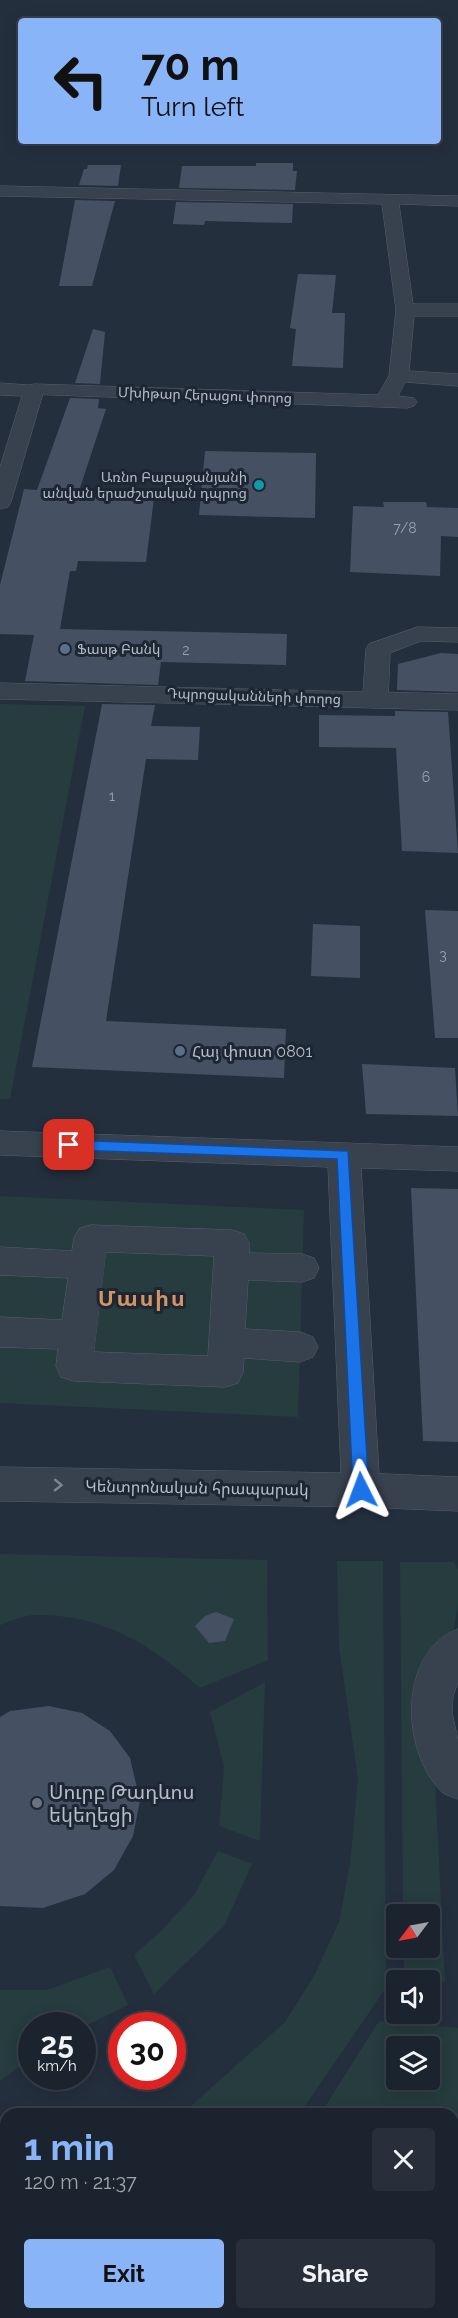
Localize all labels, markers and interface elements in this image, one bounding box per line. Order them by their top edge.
text: 70 m [141,41,240,90]
icon: left [42,42,120,120]
text: Turn left [141,91,244,122]
street label: Մխիթար Հերացու փողոց [118,384,292,406]
place label: Առնո Բաբաջանյանի անվան երաժշտական դպրոց [43,469,247,501]
marker: Առնո Բաբաջանյանի անվան երաժշտական դպրոց [252,478,266,492]
house number: 7/8 [393,520,417,536]
place label: Ֆասթ Բանկ [77,641,160,657]
marker: Ֆասթ Բանկ [58,642,72,656]
house number: 2 [182,642,190,658]
street label: Դպրոցականների փողոց [167,685,341,707]
house number: 6 [422,769,430,785]
house number: 1 [109,788,115,804]
house number: 3 [439,947,447,963]
place label: Հայ փոստ 0801 [192,1042,312,1061]
marker: Հայ փոստ 0801 [173,1044,187,1058]
pin [43,1119,94,1170]
icon: arrive [52,1128,85,1161]
district label: Մասիս [98,1285,186,1311]
position arrow [329,1458,393,1522]
street label: Կենտրոնական հրապարակ [85,1477,309,1499]
one-way arrow [54,1479,63,1491]
place label: Սուրբ Թադևոս եկեղեցի [49,1780,195,1827]
marker: Սուրբ Թադևոս եկեղեցի [30,1796,44,1810]
north arrow [386,1904,440,1958]
map controls [386,1904,440,2090]
button: sound [386,1970,440,2024]
speed limit sign: 30 [108,2012,186,2090]
text: 25 [40,2026,74,2061]
button: layers [386,2036,440,2090]
text: km/h [37,2057,77,2075]
text: 1 min [24,2126,115,2168]
button: close [372,2128,435,2191]
text: 120 m · 21:37 [24,2170,137,2194]
button: Exit [24,2239,224,2308]
button: Share [236,2239,435,2308]

